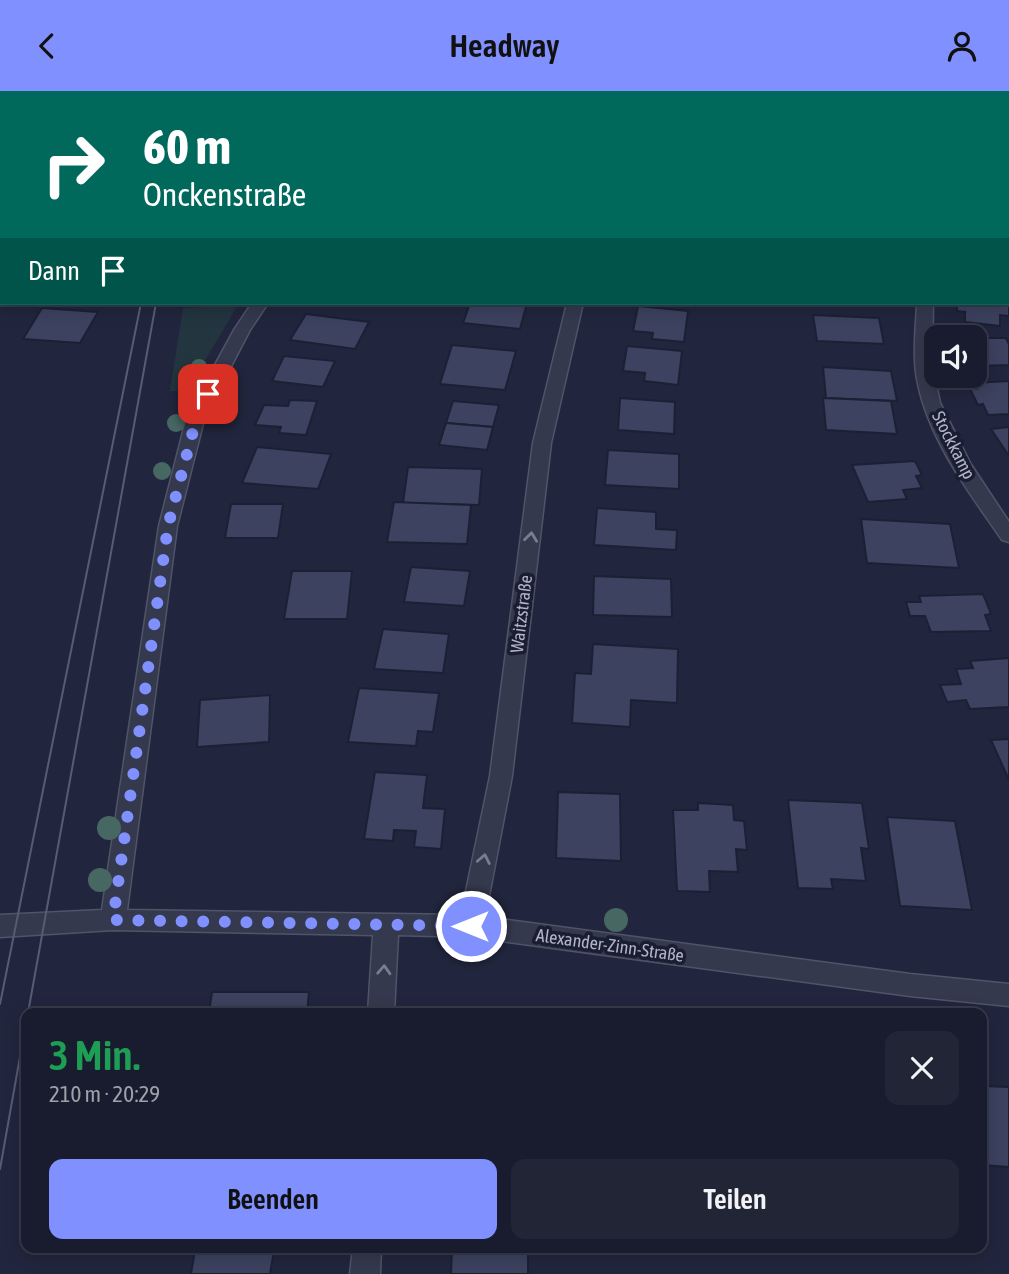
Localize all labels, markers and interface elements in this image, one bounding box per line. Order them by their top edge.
icon: back [28,27,66,65]
text: Headway [449,27,560,64]
icon: person [943,27,981,65]
text: 60 m [143,118,231,174]
icon: right [28,119,119,210]
text: Onckenstraße [143,176,306,213]
icon: arrive [94,252,132,290]
text: Dann [28,256,80,286]
map controls [924,325,987,388]
button: sound [924,325,987,388]
pin [178,364,238,424]
icon: arrive [189,375,227,413]
street label: Stockkamp [928,408,980,482]
one-way arrow [523,532,538,543]
street label: Waitzstraße [506,574,536,654]
one-way arrow [476,853,491,865]
position arrow [434,889,508,963]
street label: Alexander-Zinn-Straße [535,924,685,966]
one-way arrow [376,964,391,975]
text: 3 Min. [49,1031,140,1079]
button: close [885,1031,959,1105]
text: 210 m · 20:29 [49,1081,160,1107]
button: Beenden [49,1159,497,1239]
button: Teilen [511,1159,959,1239]

